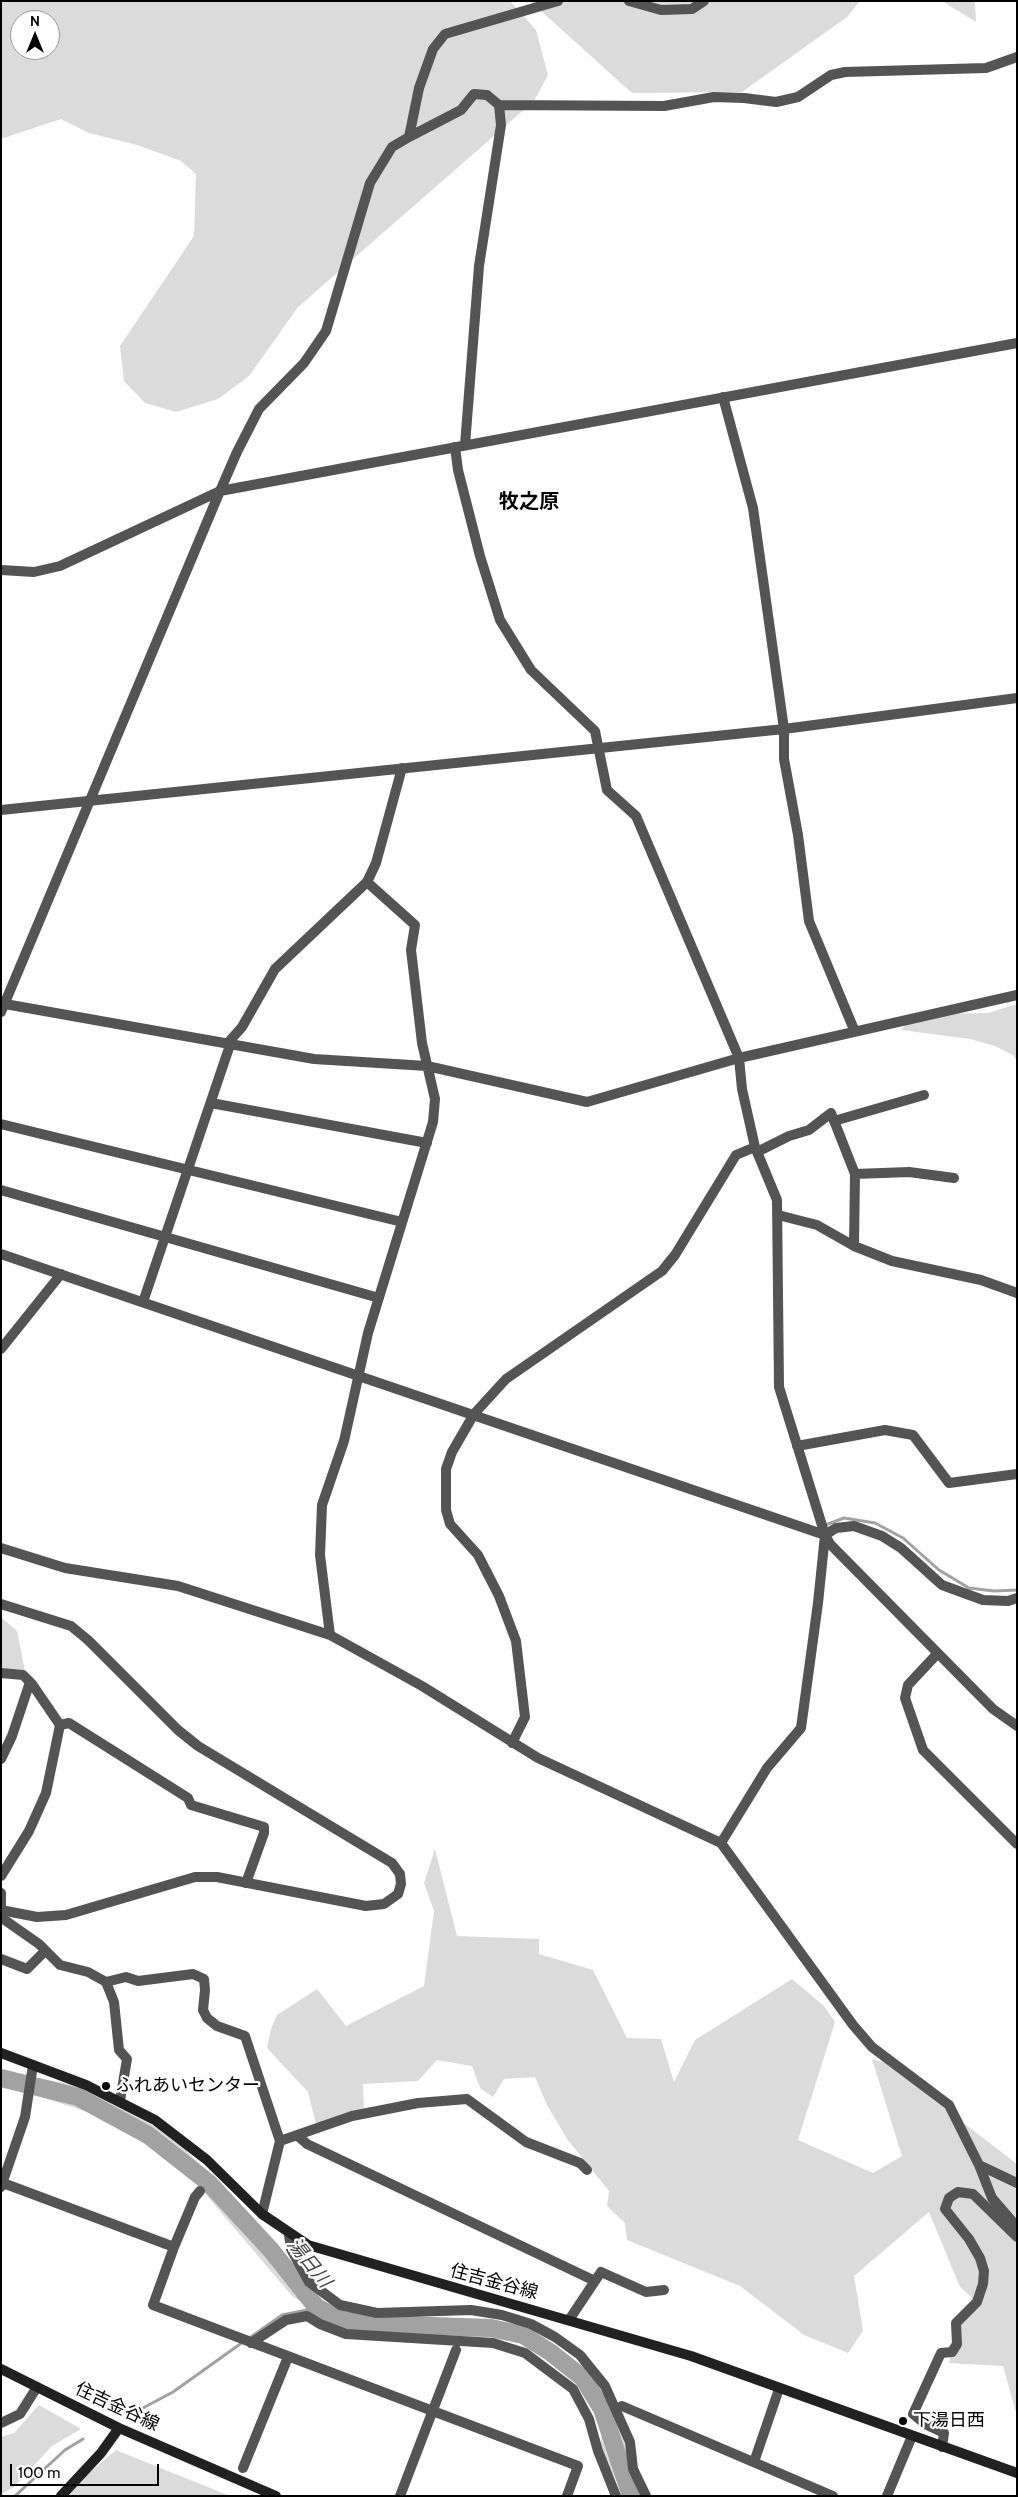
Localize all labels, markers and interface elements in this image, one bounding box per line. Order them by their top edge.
north arrow [10,10,60,60]
text: N [30,12,40,30]
district label: 牧之原 [499,490,559,514]
place label: ふれあいセンター [116,2075,260,2097]
marker: ふれあいセンター [100,2080,112,2092]
water label: 湯日川 [282,2234,336,2292]
street label: 住吉金谷線 [448,2260,540,2304]
street label: 住吉金谷線 [72,2378,162,2436]
place label: 下湯日西 [913,2410,985,2432]
marker: 下湯日西 [897,2415,909,2427]
scale bar [12,2454,161,2486]
text: 100 m [18,2464,60,2482]

